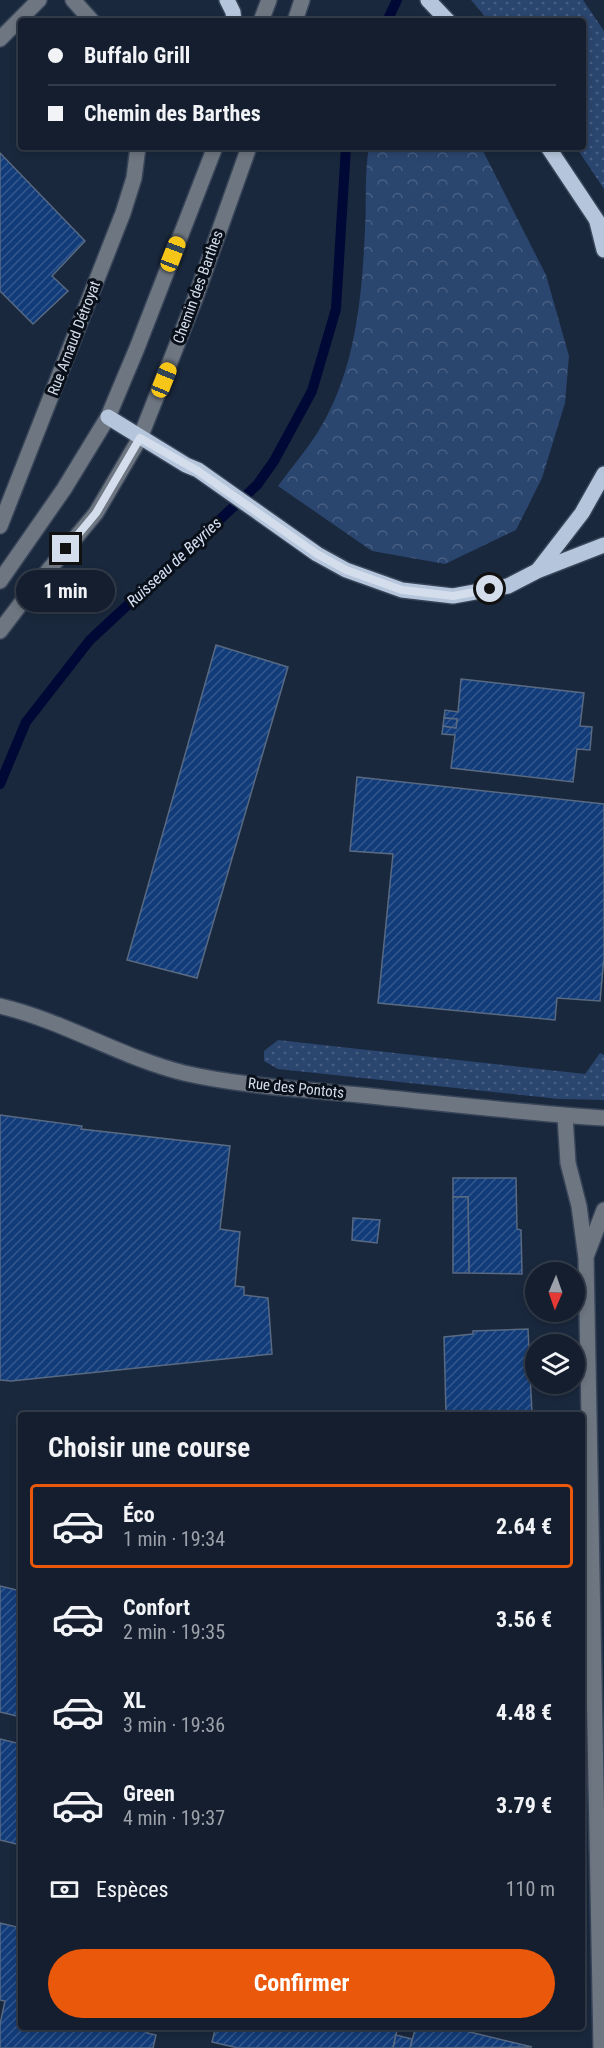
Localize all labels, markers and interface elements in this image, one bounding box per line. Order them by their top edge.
text: Buffalo Grill [84,43,190,68]
text: Chemin des Barthes [84,101,261,126]
street label: Chemin des Barthes [169,228,227,346]
car [158,234,188,274]
street label: Rue Arnaud Détroyat [44,278,104,398]
car [149,360,179,400]
water label: Ruisseau de Beyries [123,513,225,611]
route end [52,535,79,562]
callout: 1 min [16,570,116,612]
route start [476,575,503,602]
text: 1 min [43,579,88,603]
street label: Rue des Pontots [247,1074,345,1102]
north arrow [525,1262,585,1322]
map controls [525,1262,585,1394]
button: layers [525,1334,585,1394]
text: Choisir une course [48,1432,250,1464]
icon: car [51,1499,105,1553]
text: Éco [123,1502,155,1527]
text: 2.64 € [496,1514,552,1539]
text: 1 min · 19:34 [123,1527,225,1551]
icon: car [51,1592,105,1646]
text: Confort [123,1595,190,1620]
text: 3.56 € [496,1607,552,1632]
text: 2 min · 19:35 [123,1620,225,1644]
icon: car [51,1685,105,1739]
text: XL [123,1688,146,1713]
text: 4.48 € [496,1700,552,1725]
text: 3 min · 19:36 [123,1713,225,1737]
icon: car [51,1778,105,1832]
text: Green [123,1781,175,1806]
text: 3.79 € [496,1793,552,1818]
text: 4 min · 19:37 [123,1806,225,1830]
icon: cash [48,1873,81,1906]
text: Espèces [96,1877,169,1902]
text: 110 m [506,1877,555,1901]
button: Confirmer [48,1949,555,2018]

